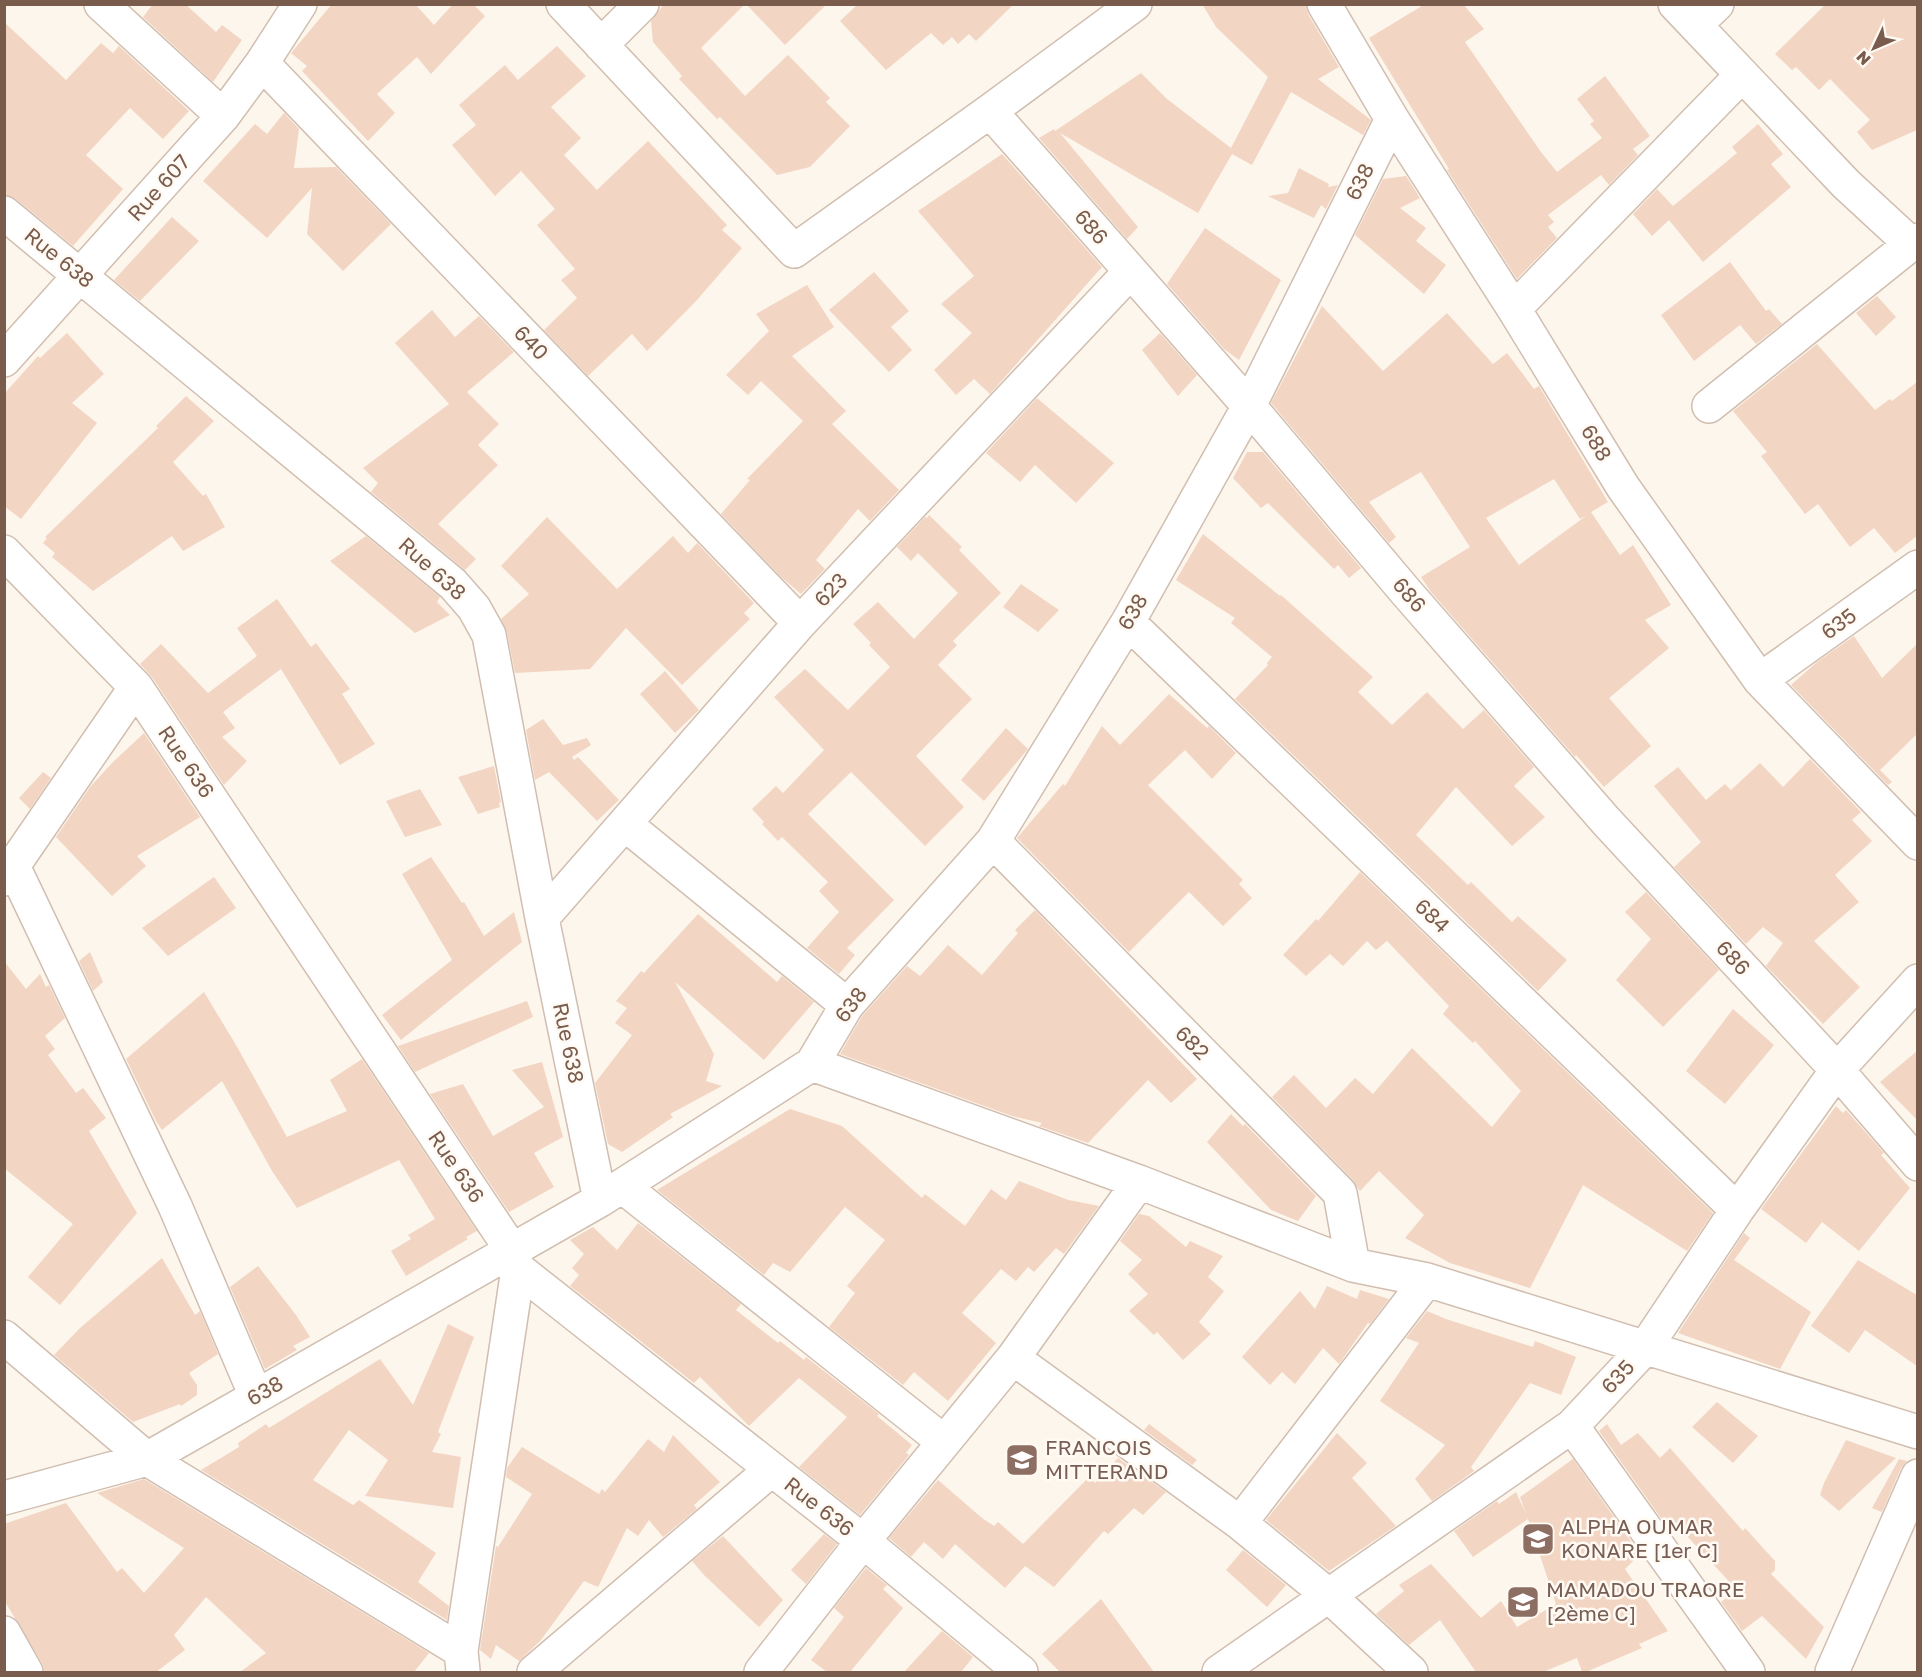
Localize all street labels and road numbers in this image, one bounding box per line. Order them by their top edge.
street label: Rue 607 [122,149,195,226]
street label: 638 [1339,159,1379,204]
street label: 686 [1069,203,1114,249]
street label: Rue 638 [20,221,100,293]
street label: 640 [509,319,554,365]
street label: 688 [1576,419,1618,466]
street label: Rue 638 [394,531,472,605]
street label: 623 [808,567,852,612]
street label: 686 [1387,571,1432,617]
street label: 638 [1111,589,1153,634]
street label: 635 [1816,602,1861,645]
street label: Rue 636 [153,720,220,803]
street label: 684 [1410,893,1456,938]
street label: 686 [1711,934,1756,980]
street label: 638 [828,981,872,1027]
street label: Rue 638 [548,1000,590,1085]
street label: 682 [1170,1020,1215,1065]
street label: Rue 636 [423,1125,490,1208]
street label: 635 [1595,1354,1639,1399]
street label: 638 [242,1369,287,1411]
street label: Rue 636 [779,1471,860,1542]

